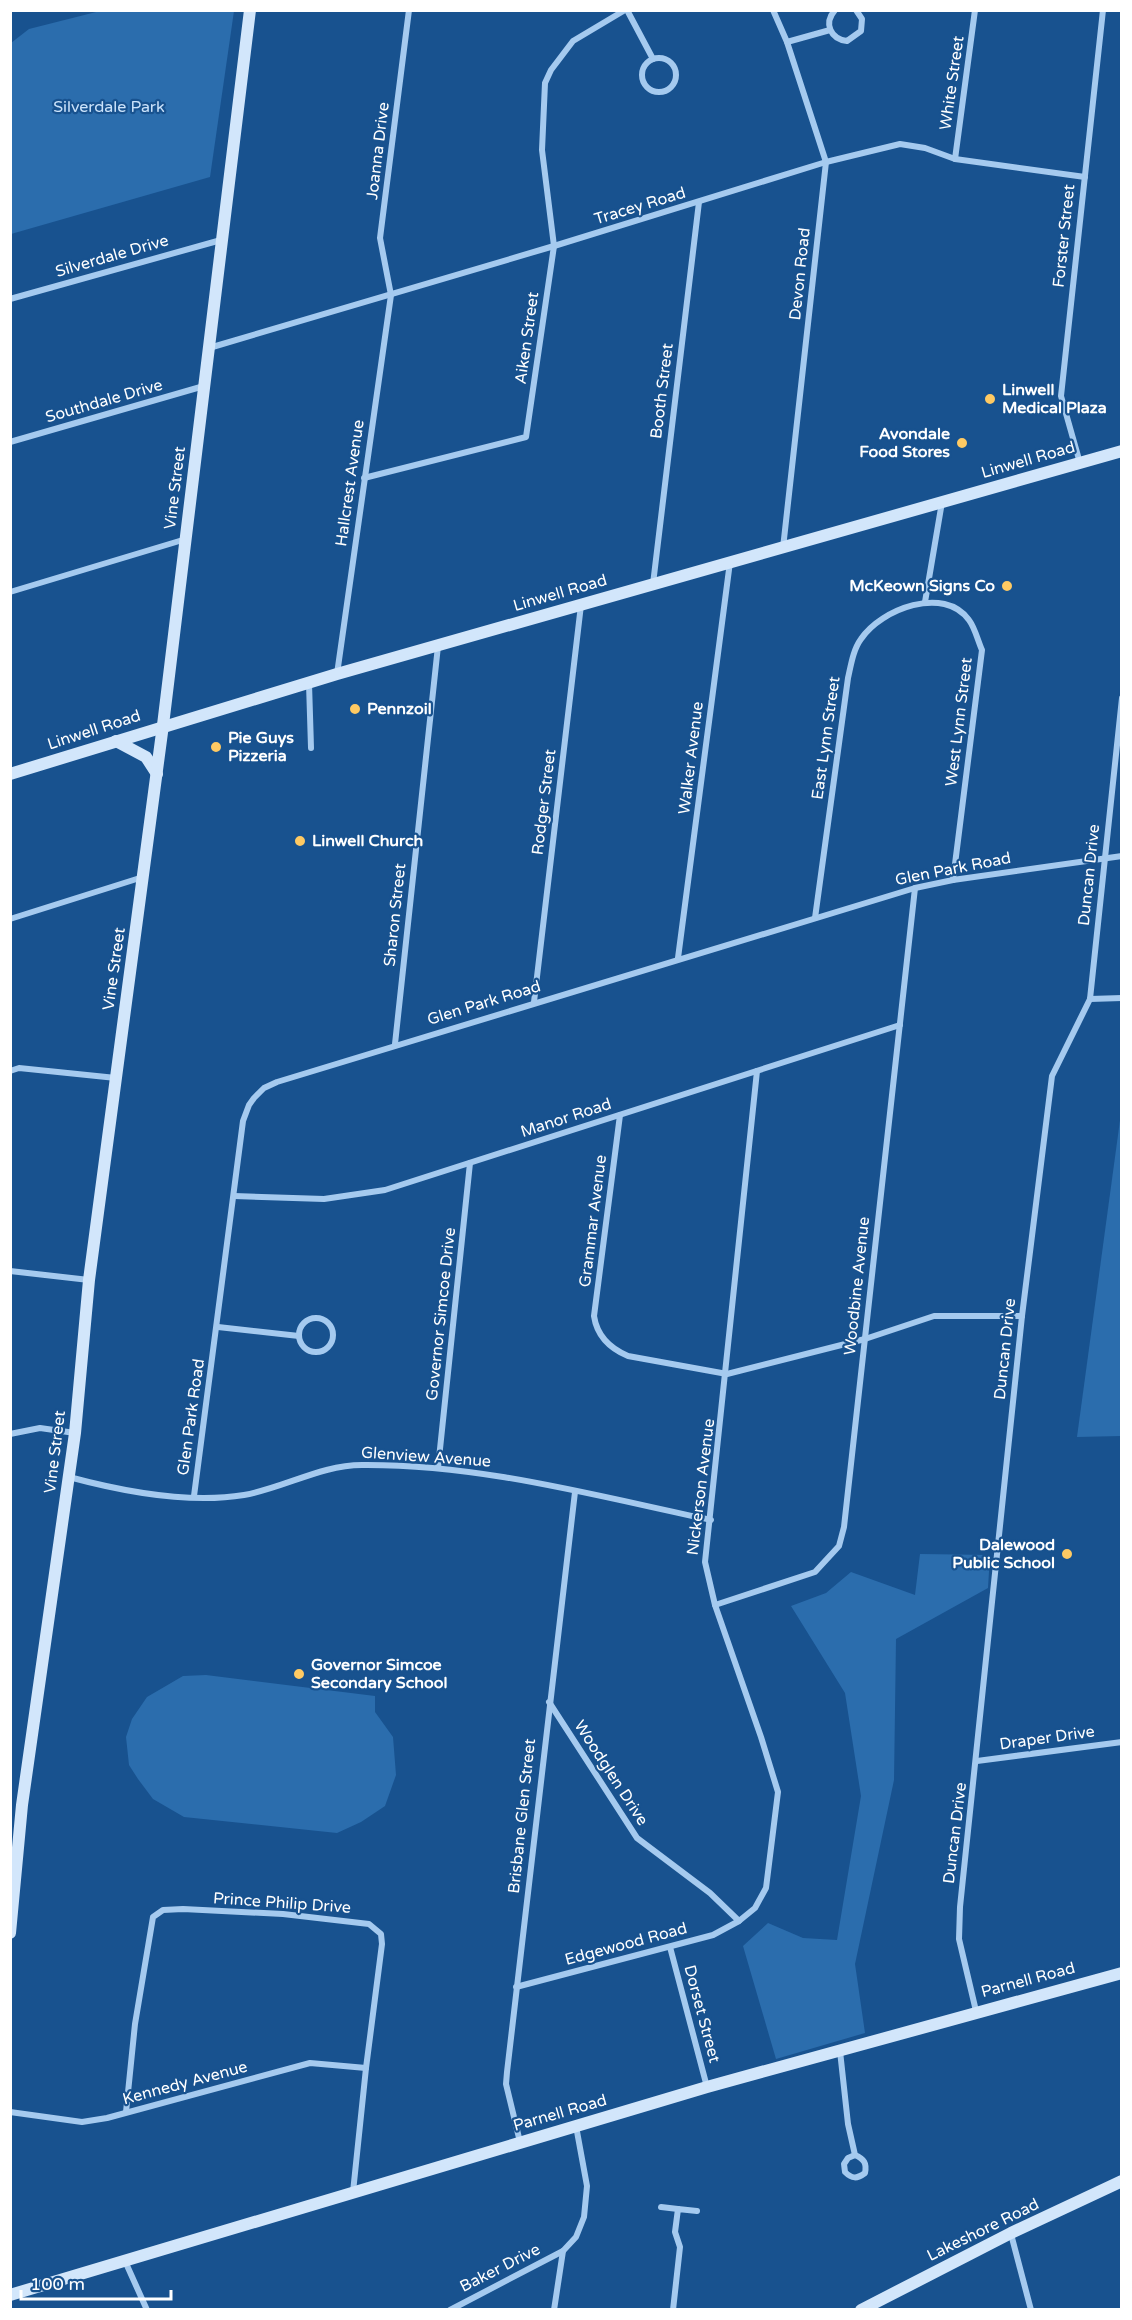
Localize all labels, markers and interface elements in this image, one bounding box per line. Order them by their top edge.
street label: White Street [935,35,969,131]
park label: Silverdale Park [53,97,165,117]
street label: Joanna Drive [362,101,394,201]
street label: Tracey Road [592,183,688,229]
street label: Forster Street [1049,183,1079,289]
street label: Devon Road [785,227,815,321]
street label: Silverdale Drive [53,230,171,282]
street label: Aiken Street [511,291,543,385]
street label: Booth Street [646,342,678,440]
street label: Southdale Drive [43,375,165,427]
place label: Linwell Medical Plaza [1002,380,1107,418]
marker: Linwell Medical Plaza [983,392,997,406]
street label: Hallcrest Avenue [331,418,369,548]
place label: Avondale Food Stores [859,424,950,462]
marker: Avondale Food Stores [955,436,969,450]
street label: Linwell Road [979,437,1077,483]
street label: Vine Street [160,445,190,531]
street label: Linwell Road [511,570,609,616]
place label: McKeown Signs Co [849,576,995,596]
marker: McKeown Signs Co [1000,579,1014,593]
street label: West Lynn Street [941,656,977,788]
street label: East Lynn Street [807,675,845,801]
place label: Pennzoil [367,699,432,719]
street label: Walker Avenue [674,700,708,816]
marker: Pennzoil [348,702,362,716]
street label: Linwell Road [45,706,143,754]
place label: Pie Guys Pizzeria [228,728,294,766]
marker: Pie Guys Pizzeria [209,740,223,754]
street label: Rodger Street [528,748,560,856]
street label: Duncan Drive [1074,823,1104,927]
place label: Linwell Church [312,831,423,851]
marker: Linwell Church [293,834,307,848]
street label: Glen Park Road [893,848,1013,890]
street label: Sharon Street [380,862,410,968]
street label: Vine Street [98,926,130,1012]
street label: Glen Park Road [425,976,543,1030]
street label: Manor Road [518,1094,614,1142]
street label: Grammar Avenue [575,1154,611,1288]
street label: Woodbine Avenue [840,1216,874,1356]
street label: Governor Simcoe Drive [422,1226,460,1402]
street label: Duncan Drive [990,1297,1020,1401]
street label: Glen Park Road [173,1357,209,1477]
street label: Vine Street [40,1409,70,1495]
street label: Nickerson Avenue [683,1418,719,1556]
street label: Glenview Avenue [360,1442,492,1472]
place label: Dalewood Public School [952,1535,1055,1573]
marker: Dalewood Public School [1060,1547,1074,1561]
place label: Governor Simcoe Secondary School [311,1655,447,1693]
marker: Governor Simcoe Secondary School [292,1667,306,1681]
street label: Woodglen Drive [570,1717,652,1829]
street label: Draper Drive [998,1721,1096,1755]
street label: Brisbane Glen Street [504,1738,540,1894]
street label: Duncan Drive [939,1781,971,1885]
street label: Prince Philip Drive [212,1888,352,1918]
street label: Edgewood Road [563,1918,689,1970]
street label: Parnell Road [979,1958,1077,2002]
street label: Dorset Street [679,1963,725,2065]
street label: Kennedy Avenue [120,2057,250,2109]
street label: Parnell Road [511,2090,609,2136]
street label: Lakeshore Road [924,2194,1042,2266]
street label: Baker Drive [457,2239,543,2297]
scale bar [21,2263,171,2301]
text: 100 m [30,2273,85,2295]

